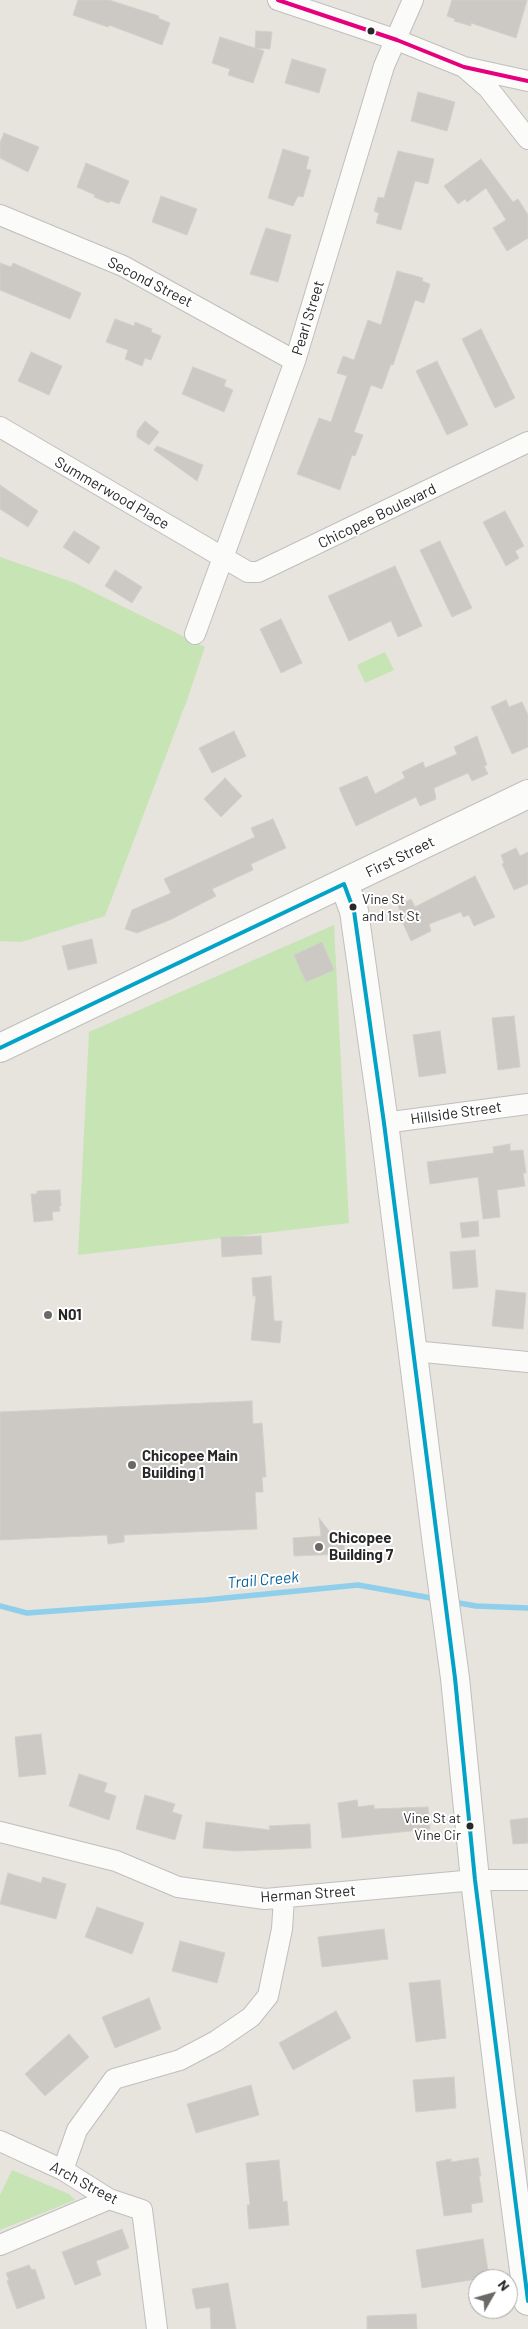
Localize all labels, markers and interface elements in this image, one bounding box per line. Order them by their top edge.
unlabelled marker [366,26,376,36]
street label: Second Street [105,253,195,311]
street label: Pearl Street [288,279,328,357]
street label: Summerwood Place [52,453,172,533]
street label: Chicopee Boulevard [315,480,439,552]
street label: First Street [363,833,437,881]
place label: Vine St and 1st St [362,891,420,924]
marker: Vine St and 1st St [348,902,358,912]
street label: Hillside Street [409,1098,503,1128]
place label: N01 [58,1306,82,1324]
marker: N01 [42,1309,54,1321]
place label: Chicopee Main Building 1 [142,1447,238,1482]
marker: Chicopee Main Building 1 [126,1459,138,1471]
place label: Chicopee Building 7 [329,1529,393,1564]
marker: Chicopee Building 7 [313,1541,325,1553]
water label: Trail Creek [226,1567,300,1593]
place label: Vine St at Vine Cir [403,1810,461,1842]
marker: Vine St at Vine Cir [465,1821,475,1831]
street label: Herman Street [260,1882,356,1906]
street label: Arch Street [47,2158,121,2208]
north arrow [468,2269,518,2319]
text: N [495,2276,514,2294]

